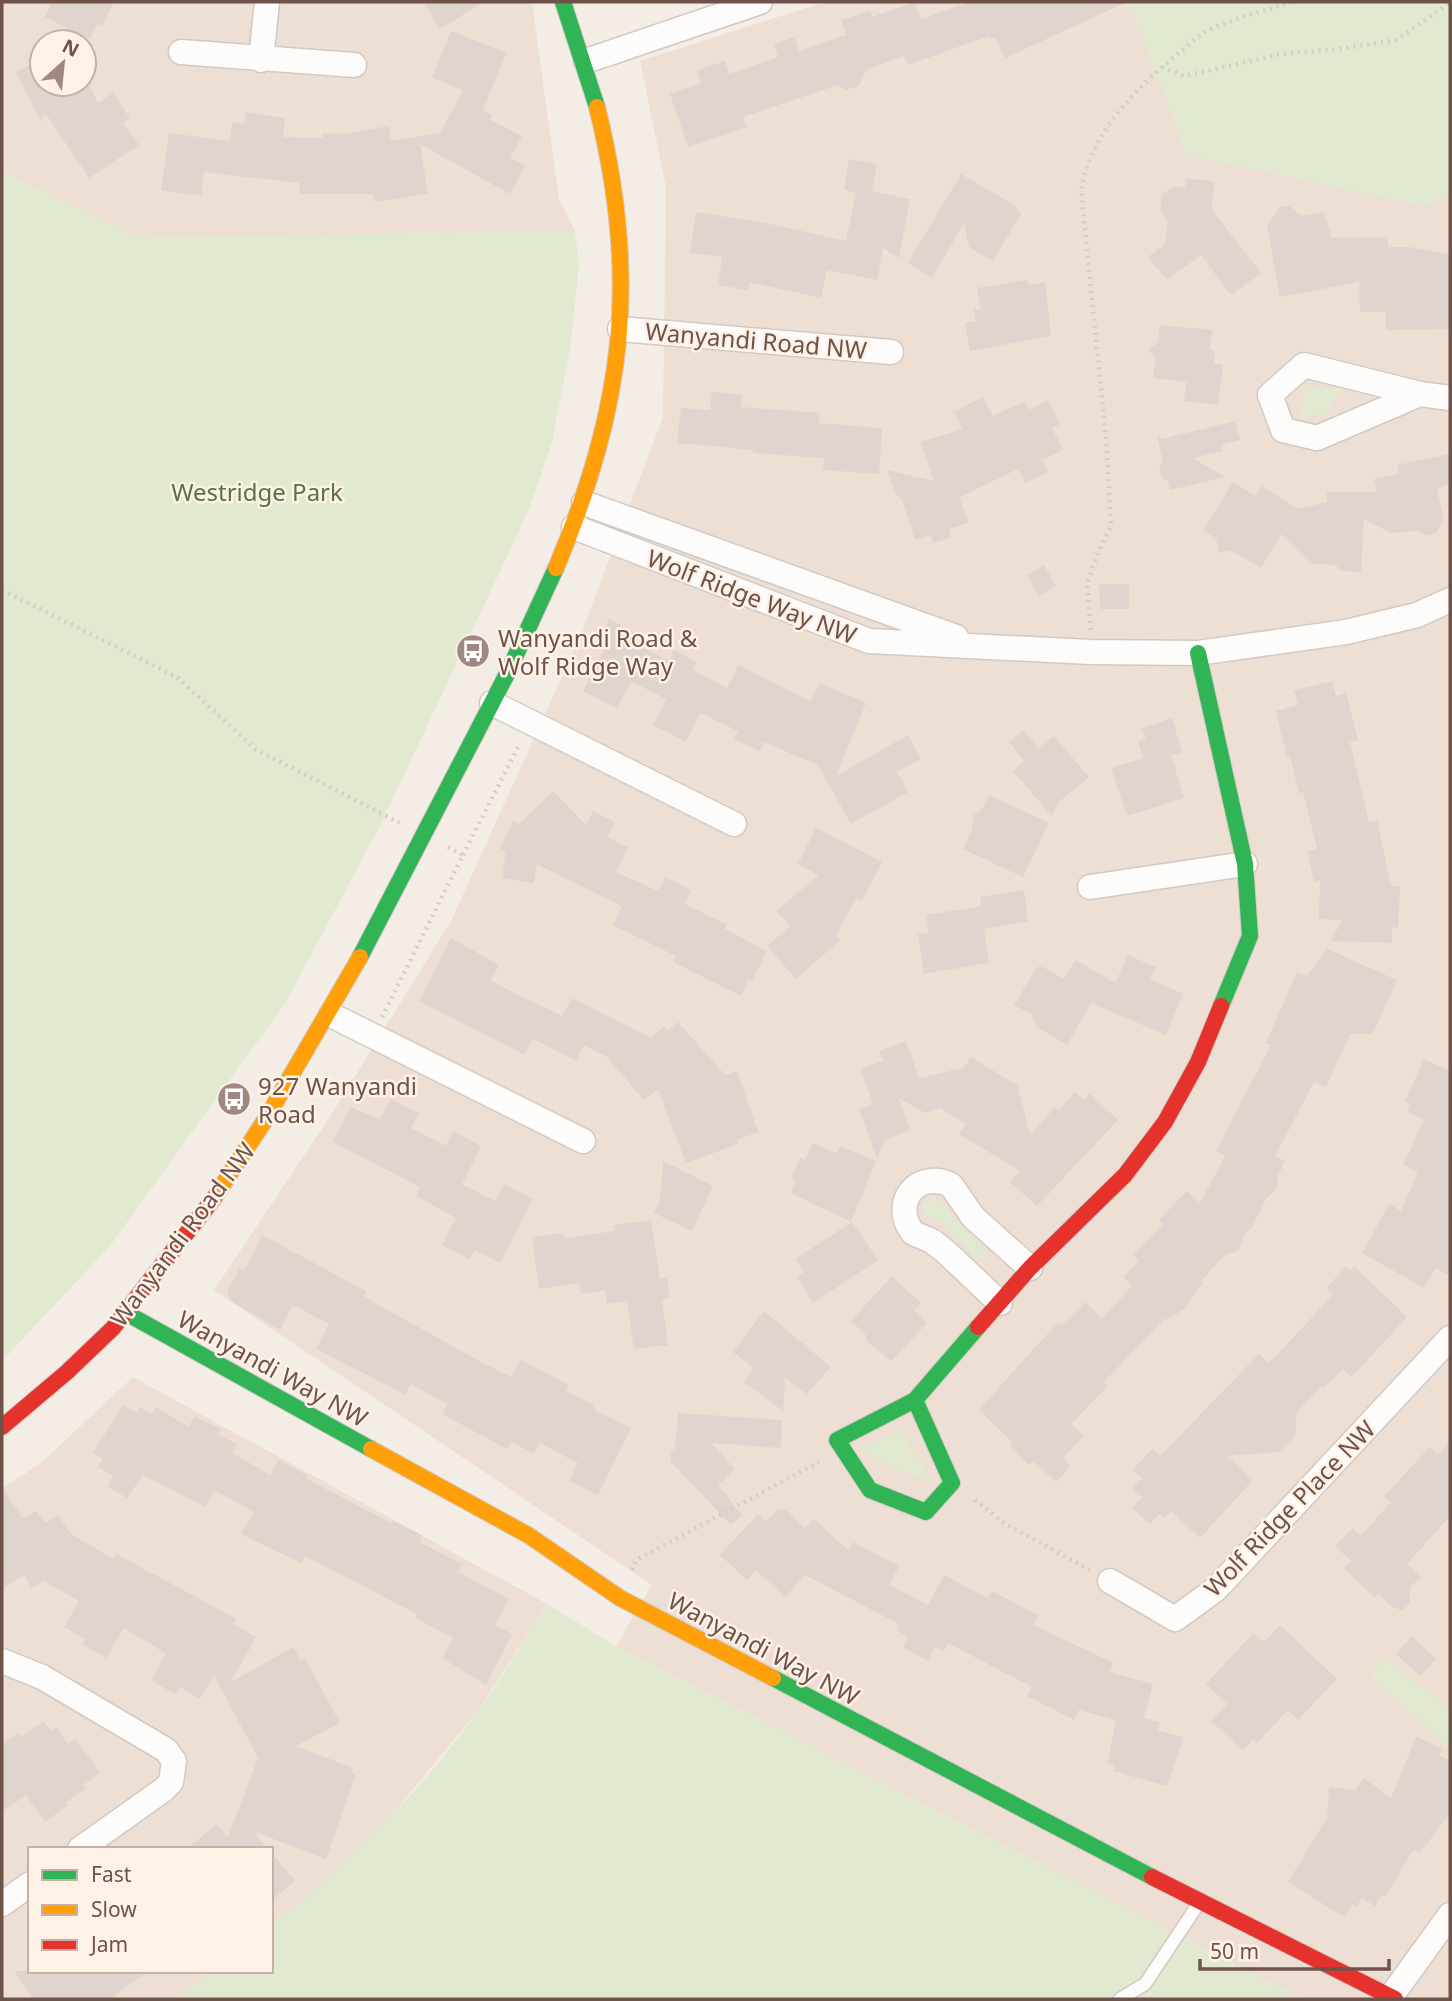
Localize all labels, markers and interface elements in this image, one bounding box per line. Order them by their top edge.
north arrow [28,28,98,98]
text: N [58,33,84,63]
street label: Wanyandi Road NW [644,314,869,366]
park label: Westridge Park [171,475,343,508]
street label: Wolf Ridge Way NW [643,541,862,651]
place label: Wanyandi Road & Wolf Ridge Way [498,621,698,682]
bus stop icon: Wanyandi Road & Wolf Ridge Way [454,632,492,670]
place label: 927 Wanyandi Road [258,1069,417,1130]
bus stop icon: 927 Wanyandi Road [215,1080,253,1118]
street label: Wanyandi Road NW [102,1135,262,1333]
street label: Wanyandi Way NW [172,1302,374,1434]
street label: Wolf Ridge Place NW [1196,1412,1382,1603]
street label: Wanyandi Way NW [663,1584,866,1713]
legend [28,1847,273,1973]
text: Fast [91,1860,132,1888]
text: Slow [91,1895,137,1923]
scale bar [1200,1927,1389,1971]
text: Jam [89,1930,128,1958]
text: 50 m [1210,1937,1259,1965]

